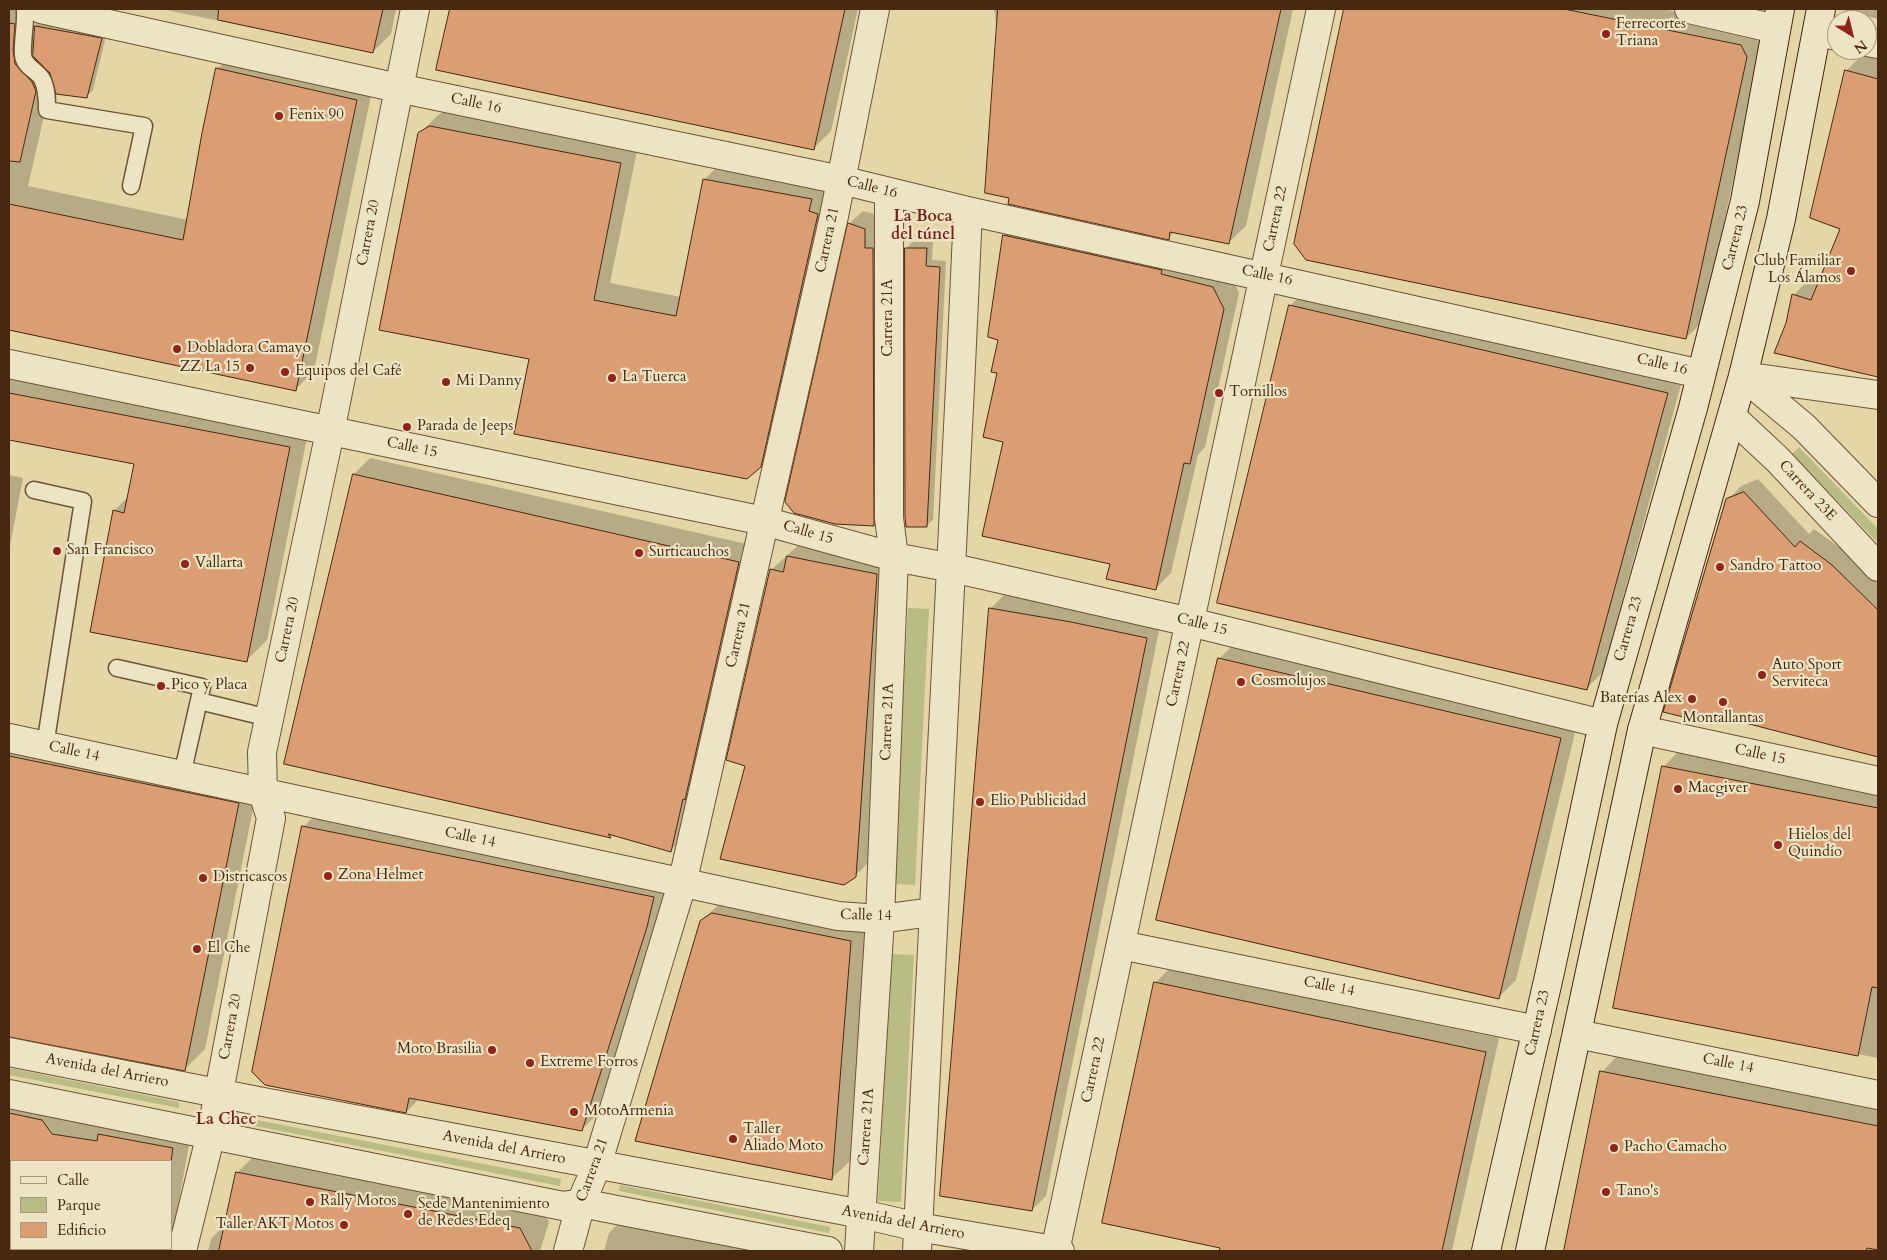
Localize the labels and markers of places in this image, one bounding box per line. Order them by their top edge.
place label: Ferrecortes Triana [1616,16,1686,51]
marker: Ferrecortes Triana [1600,28,1612,40]
place label: Fenix 90 [289,107,344,125]
marker: Fenix 90 [273,110,285,122]
place label: Club Familiar Los Álamos [1753,253,1841,288]
marker: Club Familiar Los Álamos [1845,265,1857,277]
place label: Dobladora Camayo [187,340,311,358]
marker: Dobladora Camayo [171,343,183,355]
place label: ZZ La 15 [180,359,240,377]
marker: ZZ La 15 [244,362,256,374]
place label: Equipos del Café [295,363,402,381]
marker: Equipos del Café [279,366,291,378]
place label: La Tuerca [622,369,686,387]
marker: La Tuerca [606,372,618,384]
place label: Mi Danny [456,373,522,391]
marker: Mi Danny [440,376,452,388]
place label: Tornillos [1229,384,1287,402]
marker: Tornillos [1213,387,1225,399]
place label: Parada de Jeeps [417,418,513,436]
marker: Parada de Jeeps [401,421,413,433]
place label: San Francisco [67,542,154,560]
place label: Surticauchos [649,544,729,562]
marker: San Francisco [51,545,63,557]
marker: Surticauchos [633,547,645,559]
place label: Vallarta [195,555,243,573]
marker: Vallarta [179,558,191,570]
place label: Sandro Tattoo [1730,558,1821,576]
marker: Sandro Tattoo [1714,561,1726,573]
place label: Auto Sport Serviteca [1772,657,1842,692]
marker: Auto Sport Serviteca [1756,669,1768,681]
place label: Cosmolujos [1251,673,1326,691]
marker: Cosmolujos [1235,676,1247,688]
place label: Pico y Placa [171,677,248,695]
marker: Pico y Placa [155,680,167,692]
place label: Baterías Alex [1600,690,1682,708]
marker: Baterías Alex [1686,693,1698,705]
marker: Montallantas [1717,696,1729,708]
place label: Montallantas [1683,710,1763,728]
place label: Macgiver [1688,780,1748,798]
marker: Macgiver [1672,783,1684,795]
place label: Elio Publicidad [990,793,1086,811]
marker: Elio Publicidad [974,796,986,808]
place label: Hielos del Quindío [1788,827,1851,862]
marker: Hielos del Quindío [1772,839,1784,851]
place label: Zona Helmet [338,867,423,885]
place label: Districascos [213,869,287,887]
marker: Zona Helmet [322,870,334,882]
marker: Districascos [197,872,209,884]
place label: El Che [207,940,251,958]
marker: El Che [191,943,203,955]
place label: Moto Brasilia [397,1041,482,1059]
marker: Moto Brasilia [486,1044,498,1056]
place label: Extreme Forros [540,1054,638,1072]
marker: Extreme Forros [524,1057,536,1069]
place label: MotoArmenia [584,1103,674,1121]
marker: MotoArmenia [568,1106,580,1118]
place label: Taller Aliado Moto [743,1121,823,1156]
marker: Taller Aliado Moto [727,1133,739,1145]
place label: Pacho Camacho [1624,1139,1727,1157]
marker: Pacho Camacho [1608,1142,1620,1154]
place label: Tano's [1616,1183,1659,1201]
marker: Tano's [1600,1186,1612,1198]
place label: Rally Motos [320,1193,397,1211]
marker: Rally Motos [304,1196,316,1208]
place label: Sede Mantenimiento de Redes Edeq [418,1196,550,1231]
marker: Sede Mantenimiento de Redes Edeq [402,1208,414,1220]
place label: Taller AKT Motos [216,1216,334,1234]
marker: Taller AKT Motos [338,1219,350,1231]

